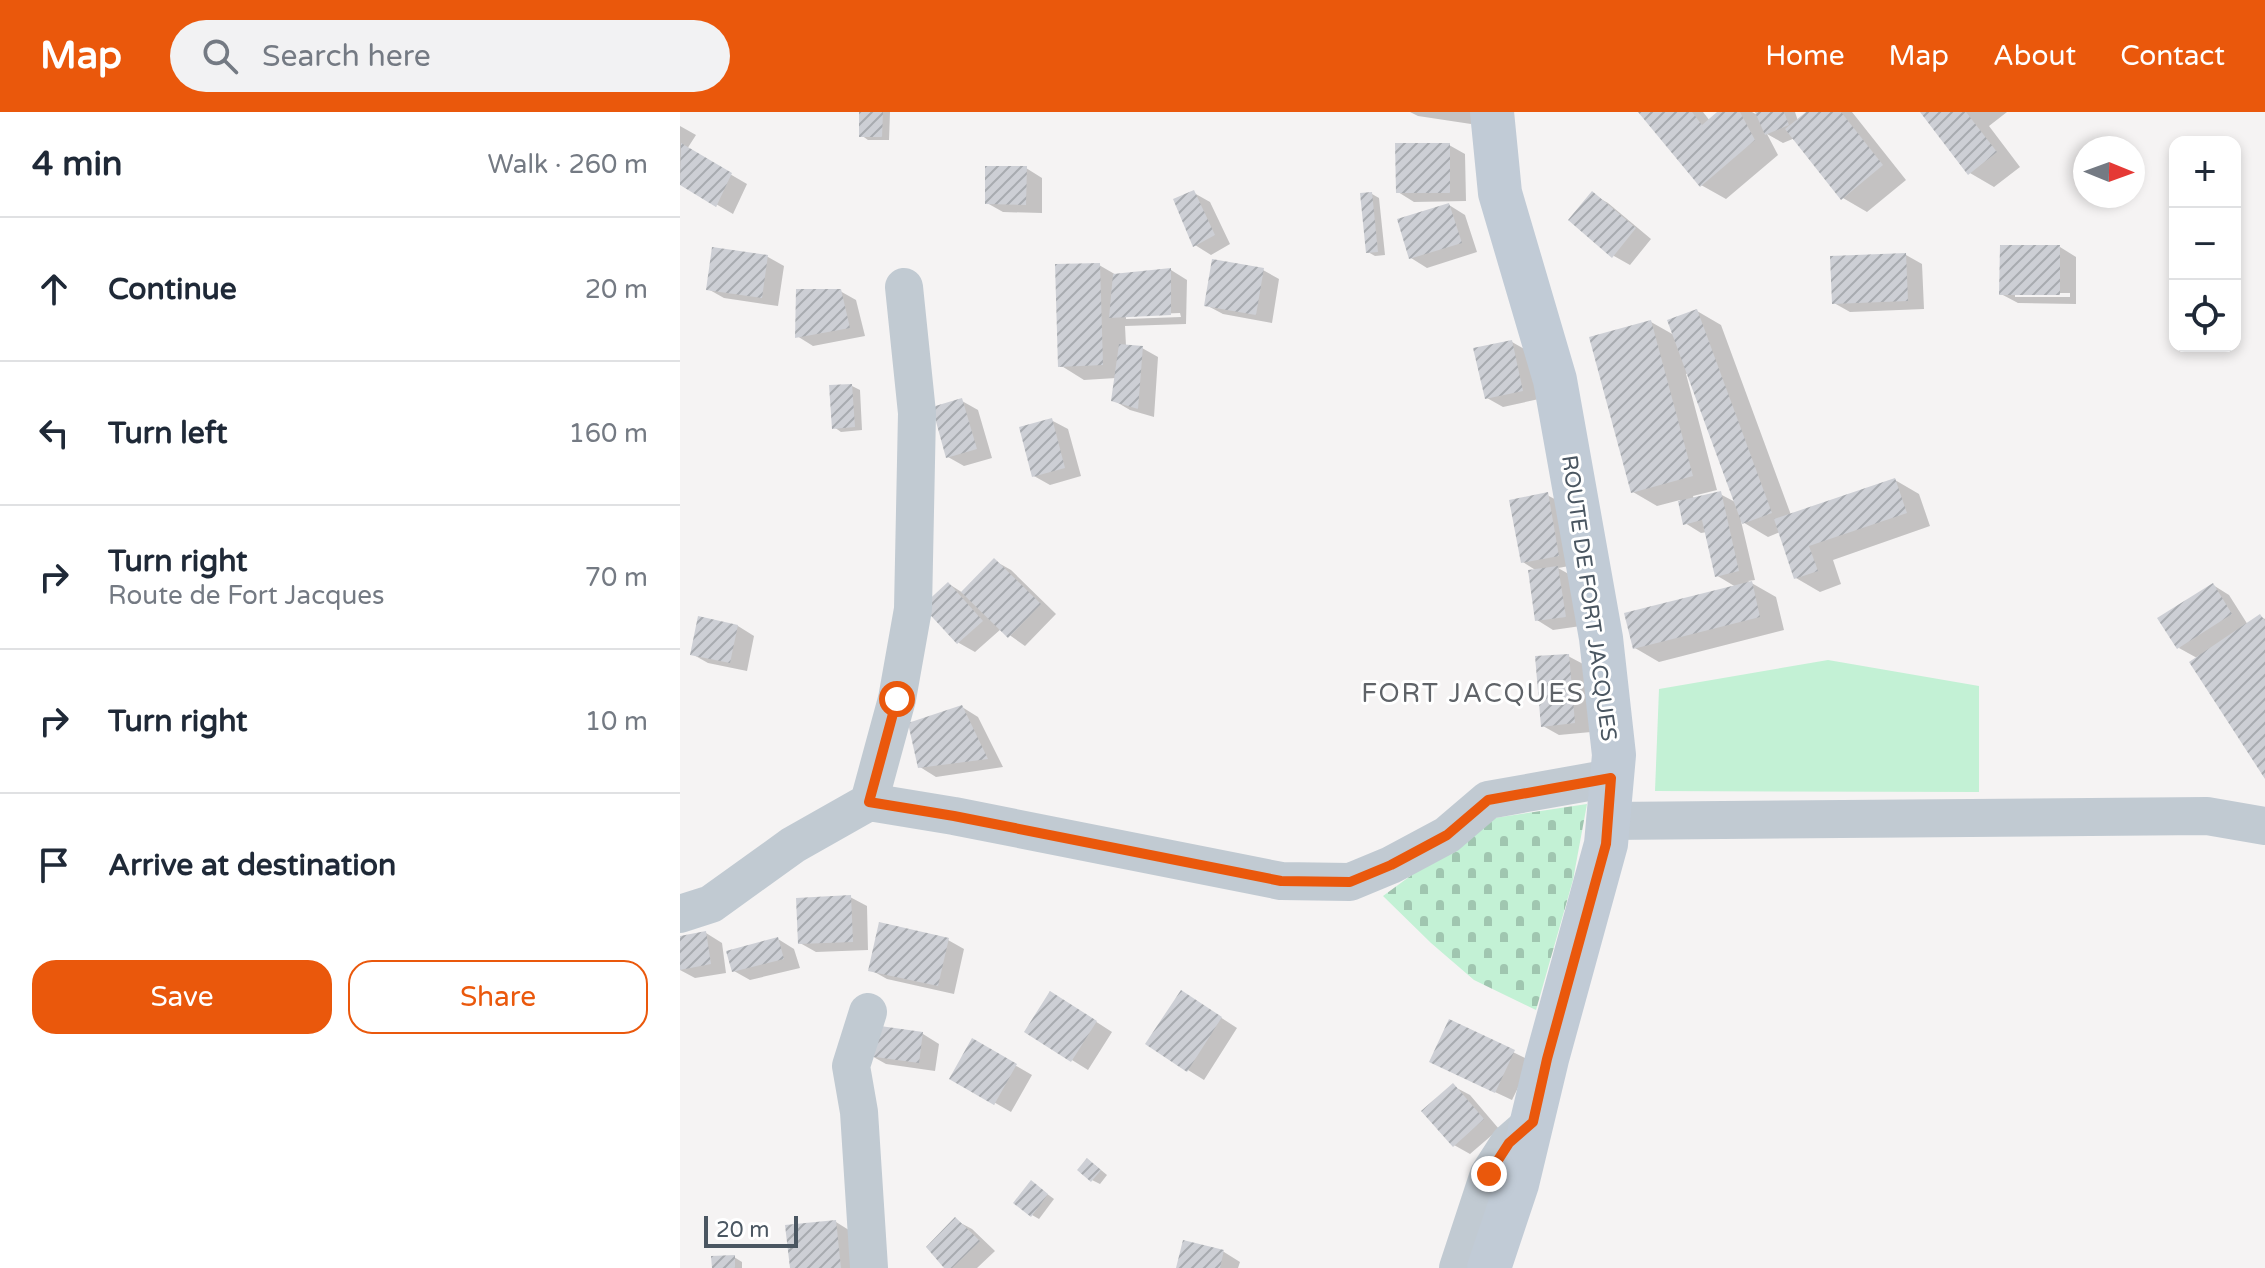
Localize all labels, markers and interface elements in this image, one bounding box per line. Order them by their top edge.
search box [170,20,730,92]
text: Map [40,33,122,79]
icon: search [198,34,242,78]
text: Search here [262,38,431,75]
text: Home [1765,39,1845,73]
text: Map [1889,39,1949,73]
text: About [1993,39,2076,73]
text: Contact [2120,39,2225,73]
north arrow [2073,136,2145,208]
map controls [2169,136,2241,352]
button: + [2169,136,2241,208]
text: 4 min [32,144,123,185]
text: Walk · 260 m [488,149,648,180]
button: − [2169,208,2241,280]
icon: ahead [32,267,76,311]
text: Continue [108,271,237,308]
text: 20 m [585,274,648,305]
button: locate [2169,280,2241,352]
icon: left [32,411,76,455]
text: Turn left [108,415,227,452]
text: 160 m [568,418,648,449]
street label: ROUTE DE FORT JACQUES [1556,453,1622,743]
text: Turn right [108,543,248,580]
icon: right [32,555,76,599]
text: 70 m [585,562,648,593]
text: Route de Fort Jacques [108,580,384,611]
district label: FORT JACQUES [1361,678,1585,709]
route start [879,681,915,717]
icon: right [32,699,76,743]
text: Turn right [108,703,248,740]
text: 10 m [585,706,648,737]
icon: arrive [32,843,76,887]
text: Arrive at destination [108,847,396,884]
button: Save [32,960,332,1034]
button: Share [348,960,648,1034]
route end [1471,1156,1507,1192]
scale bar [704,1212,798,1248]
text: 20 m [716,1217,770,1243]

